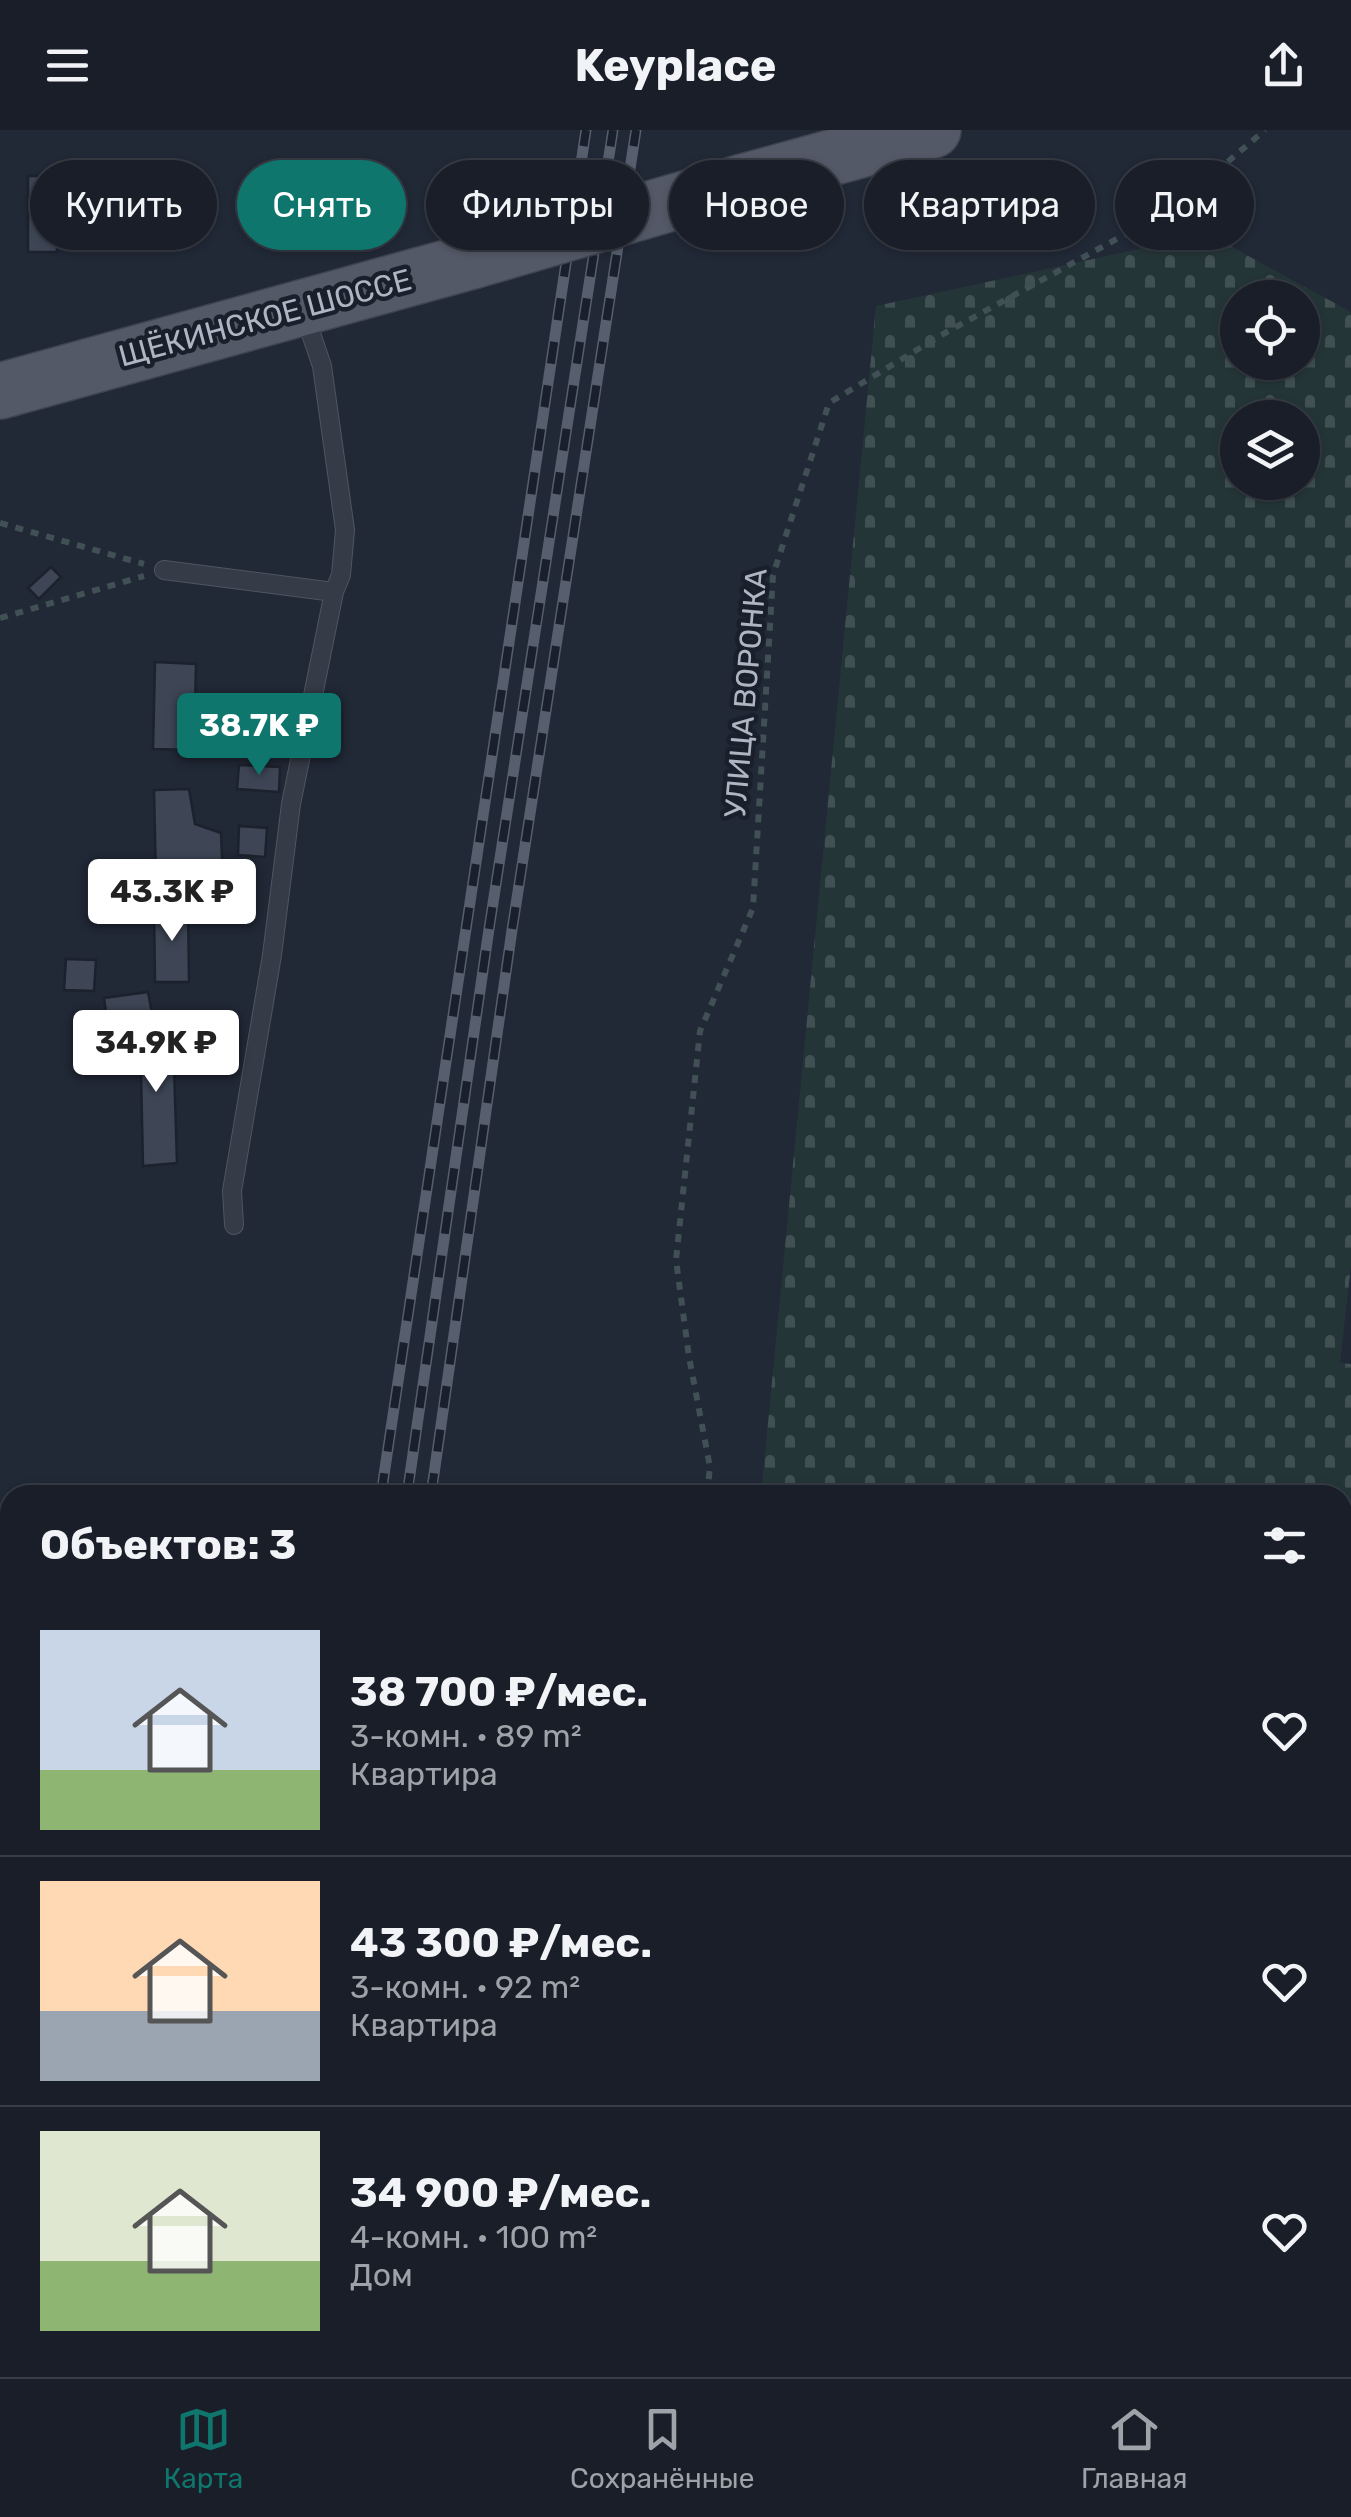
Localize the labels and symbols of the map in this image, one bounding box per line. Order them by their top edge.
street label: ЩЁКИНСКОЕ ШОССЕ [115,262,415,374]
street label: УЛИЦА ВОРОНКА [717,567,775,819]
pin: 38.7K ₽ [167,693,351,778]
pin: 43.3K ₽ [80,859,264,944]
pin: 34.9K ₽ [64,1010,248,1095]

